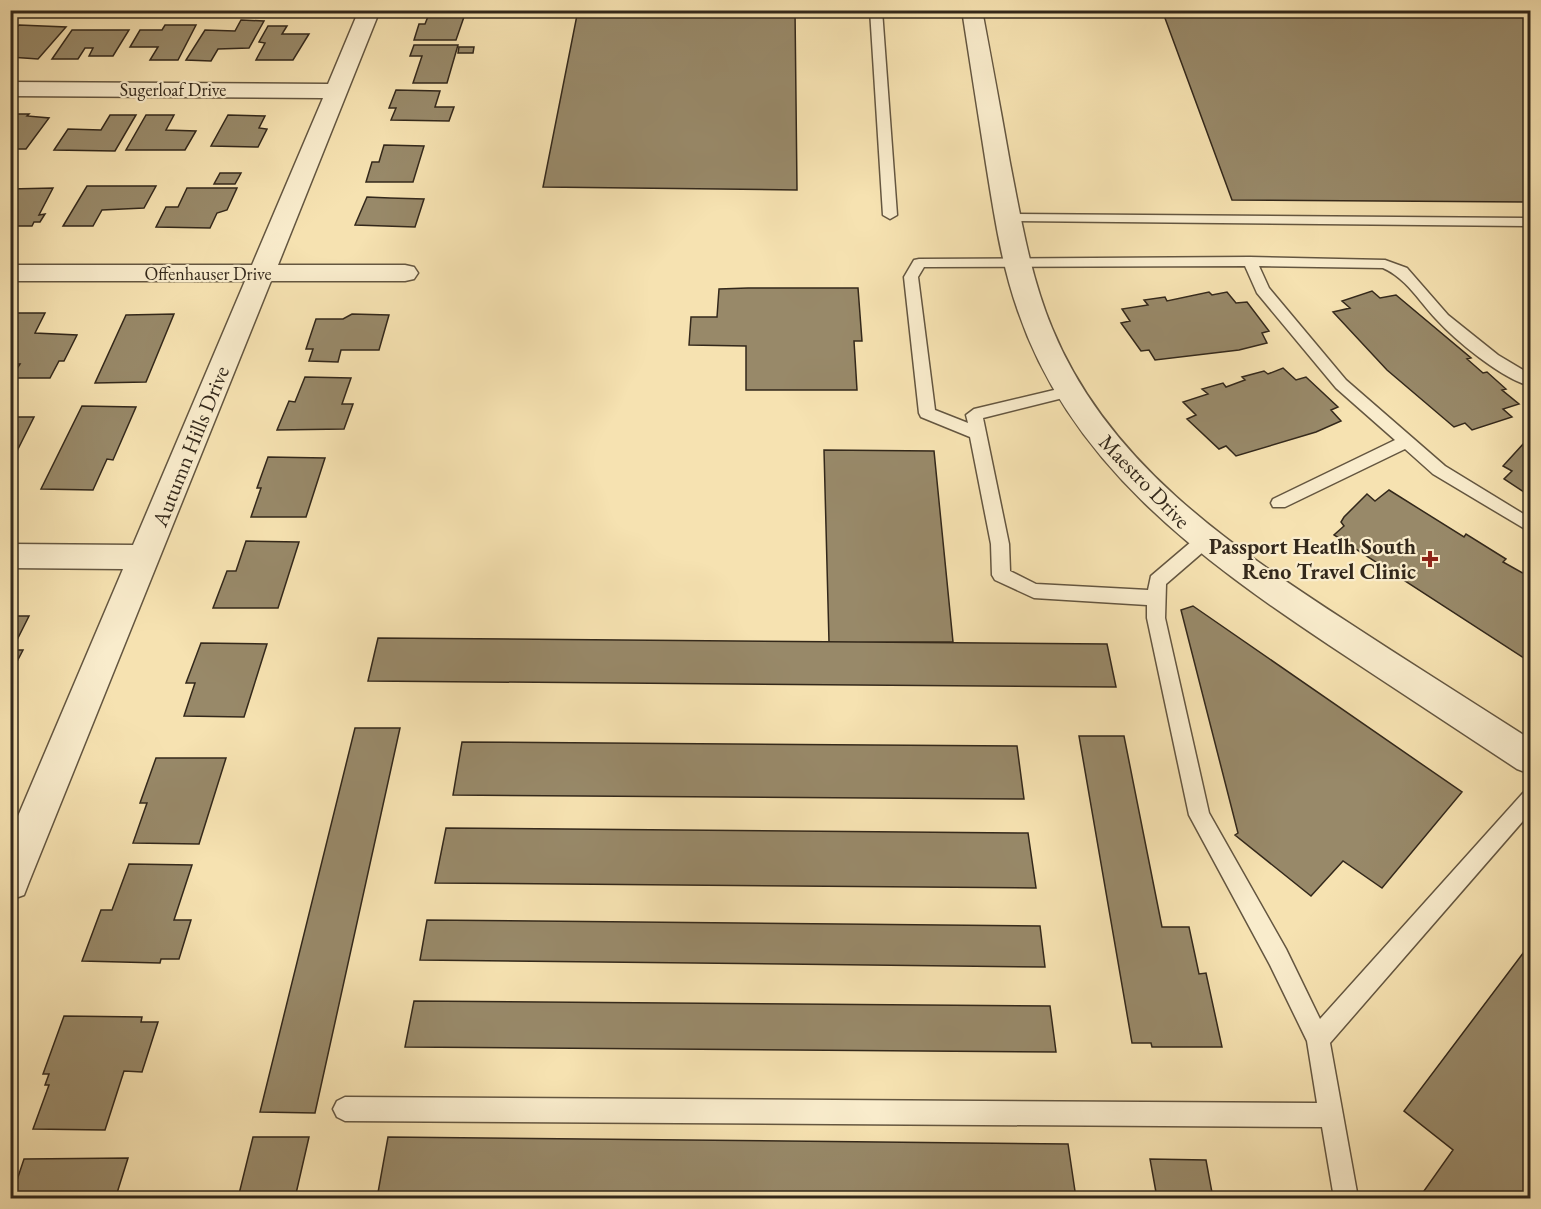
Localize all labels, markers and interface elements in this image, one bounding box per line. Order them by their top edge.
street label: Sugerloaf Drive [120,78,226,101]
street label: Offenhauser Drive [145,262,272,285]
street label: Autumn Hills Drive [145,361,236,532]
street label: Maestro Drive [1092,428,1197,535]
place label: Passport Heatlh South Reno Travel Clinic [1209,532,1416,586]
marker: Passport Heatlh South Reno Travel Clinic [1421,550,1439,568]

